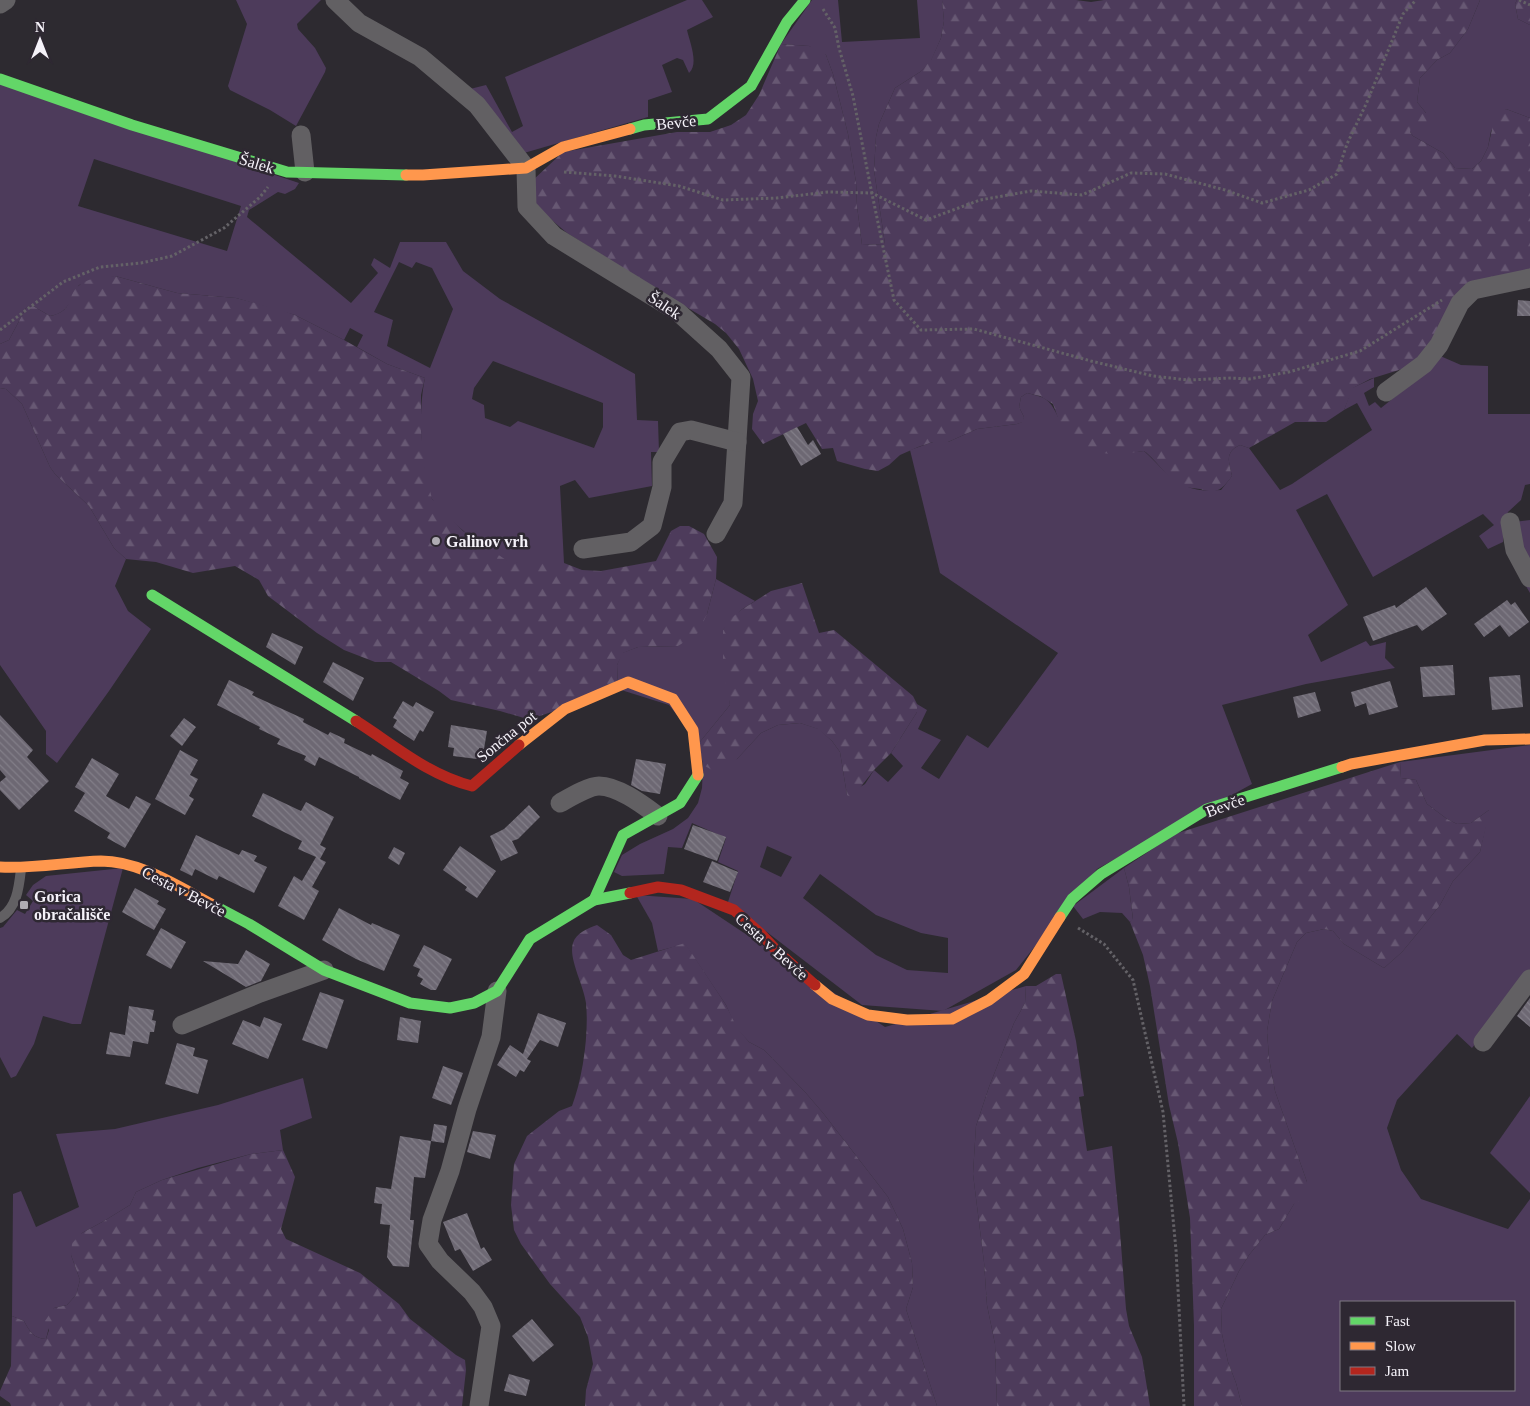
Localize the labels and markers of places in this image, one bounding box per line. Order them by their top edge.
place label: Galinov vrh [446,533,528,550]
marker: Galinov vrh [430,535,442,547]
place label: Gorica obračališče [34,888,110,923]
marker: Gorica obračališče [18,899,30,911]

